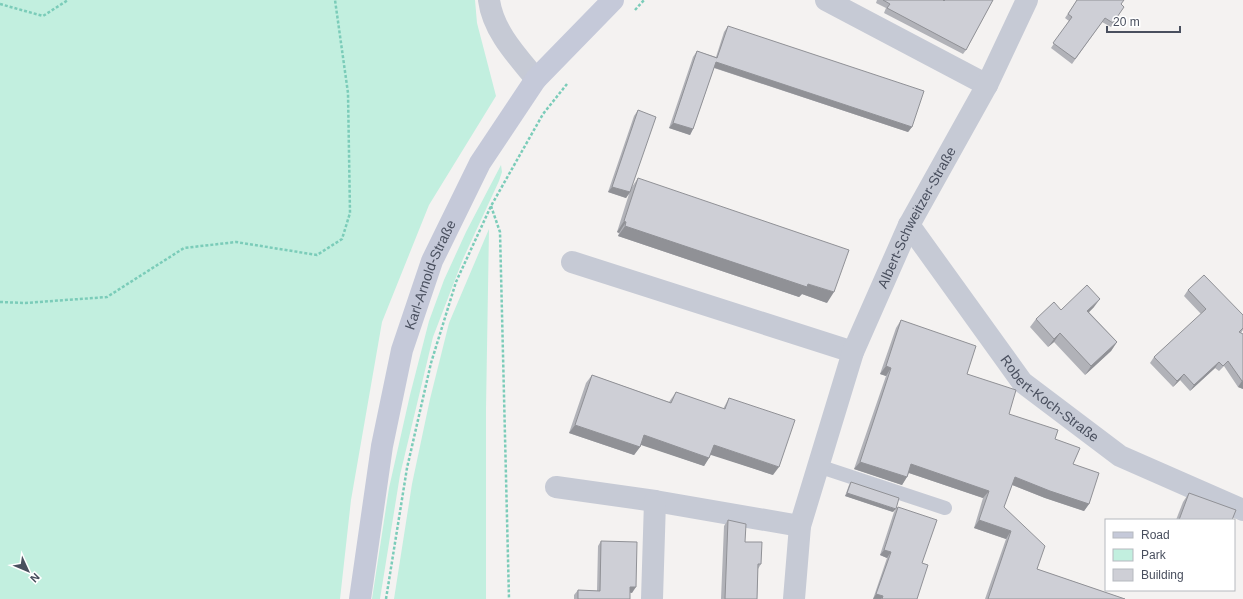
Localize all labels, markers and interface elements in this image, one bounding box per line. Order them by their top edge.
scale bar [1107,8,1180,34]
text: 20 m [1113,15,1140,29]
street label: Albert-Schweitzer-Straße [874,144,959,291]
street label: Karl-Arnold-Straße [401,217,459,332]
street label: Robert-Koch-Straße [997,352,1102,445]
legend [1105,519,1235,591]
text: Road [1141,528,1170,542]
text: Park [1141,548,1167,562]
north arrow [8,551,48,591]
text: Building [1141,568,1184,582]
text: N [28,571,42,585]

